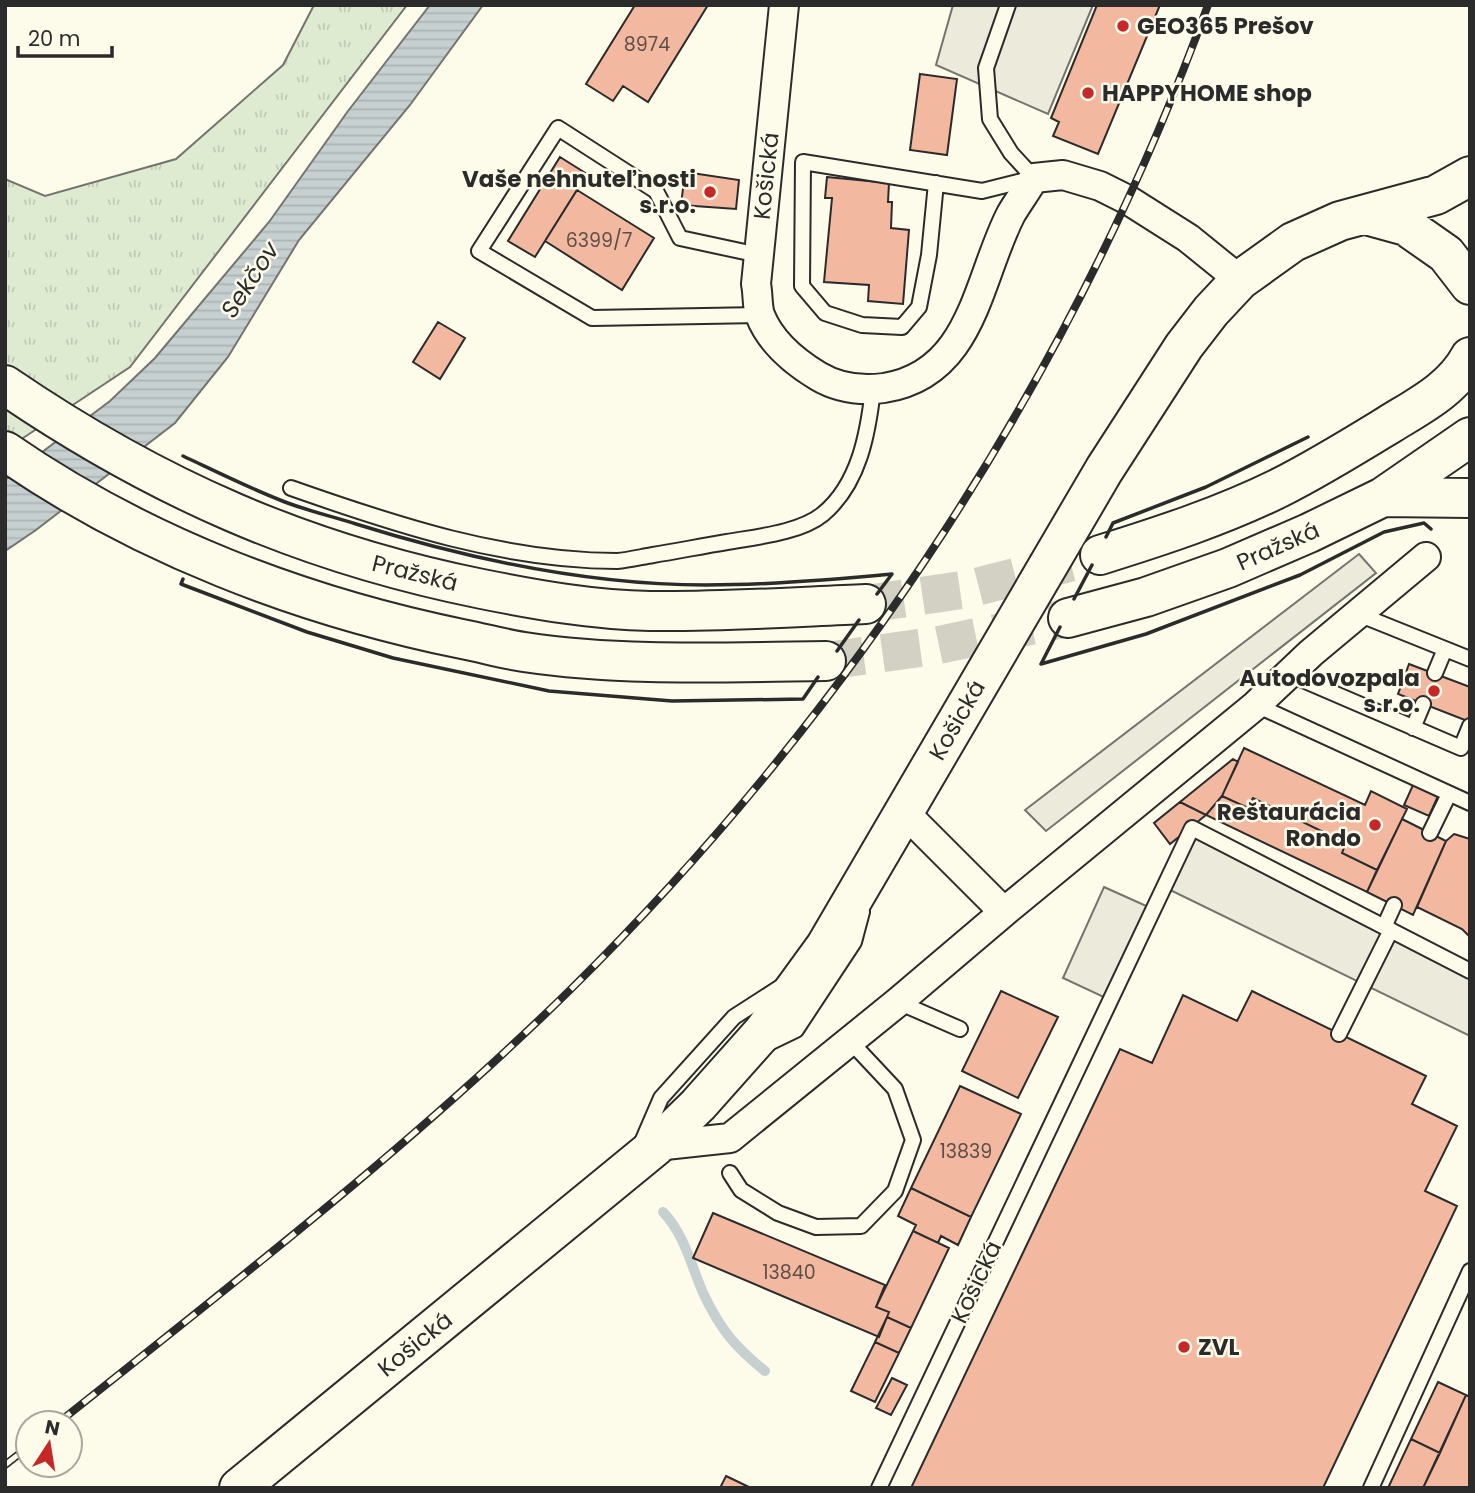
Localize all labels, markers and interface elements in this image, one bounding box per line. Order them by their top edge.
place label: GEO365 Prešov [1137,10,1314,42]
scale bar [18,14,112,58]
marker: GEO365 Prešov [1115,18,1131,34]
text: 20 m [28,24,81,53]
house number: 8974 [624,31,670,58]
place label: HAPPYHOME shop [1102,77,1312,109]
marker: HAPPYHOME shop [1080,85,1096,101]
street label: Košická [746,131,786,221]
place label: Vaše nehnuteľnosti s.r.o. [462,163,696,221]
marker: Vaše nehnuteľnosti s.r.o. [702,184,718,200]
house number: 6399/7 [566,227,632,254]
water label: Sekčov [213,234,287,324]
street label: Pražská [1232,514,1324,578]
street label: Pražská [369,547,461,599]
place label: Autodovozpala s.r.o. [1239,662,1420,720]
street label: Košická [921,674,993,766]
marker: Autodovozpala s.r.o. [1426,683,1442,699]
place label: Reštaurácia Rondo [1217,796,1361,854]
marker: Reštaurácia Rondo [1367,817,1383,833]
house number: 13839 [940,1138,992,1165]
street label: Košická [943,1236,1009,1328]
house number: 13840 [762,1259,816,1286]
street label: Košická [371,1304,459,1384]
place label: ZVL [1198,1331,1239,1363]
marker: ZVL [1176,1339,1192,1355]
north arrow [14,1409,84,1479]
text: N [43,1413,62,1443]

